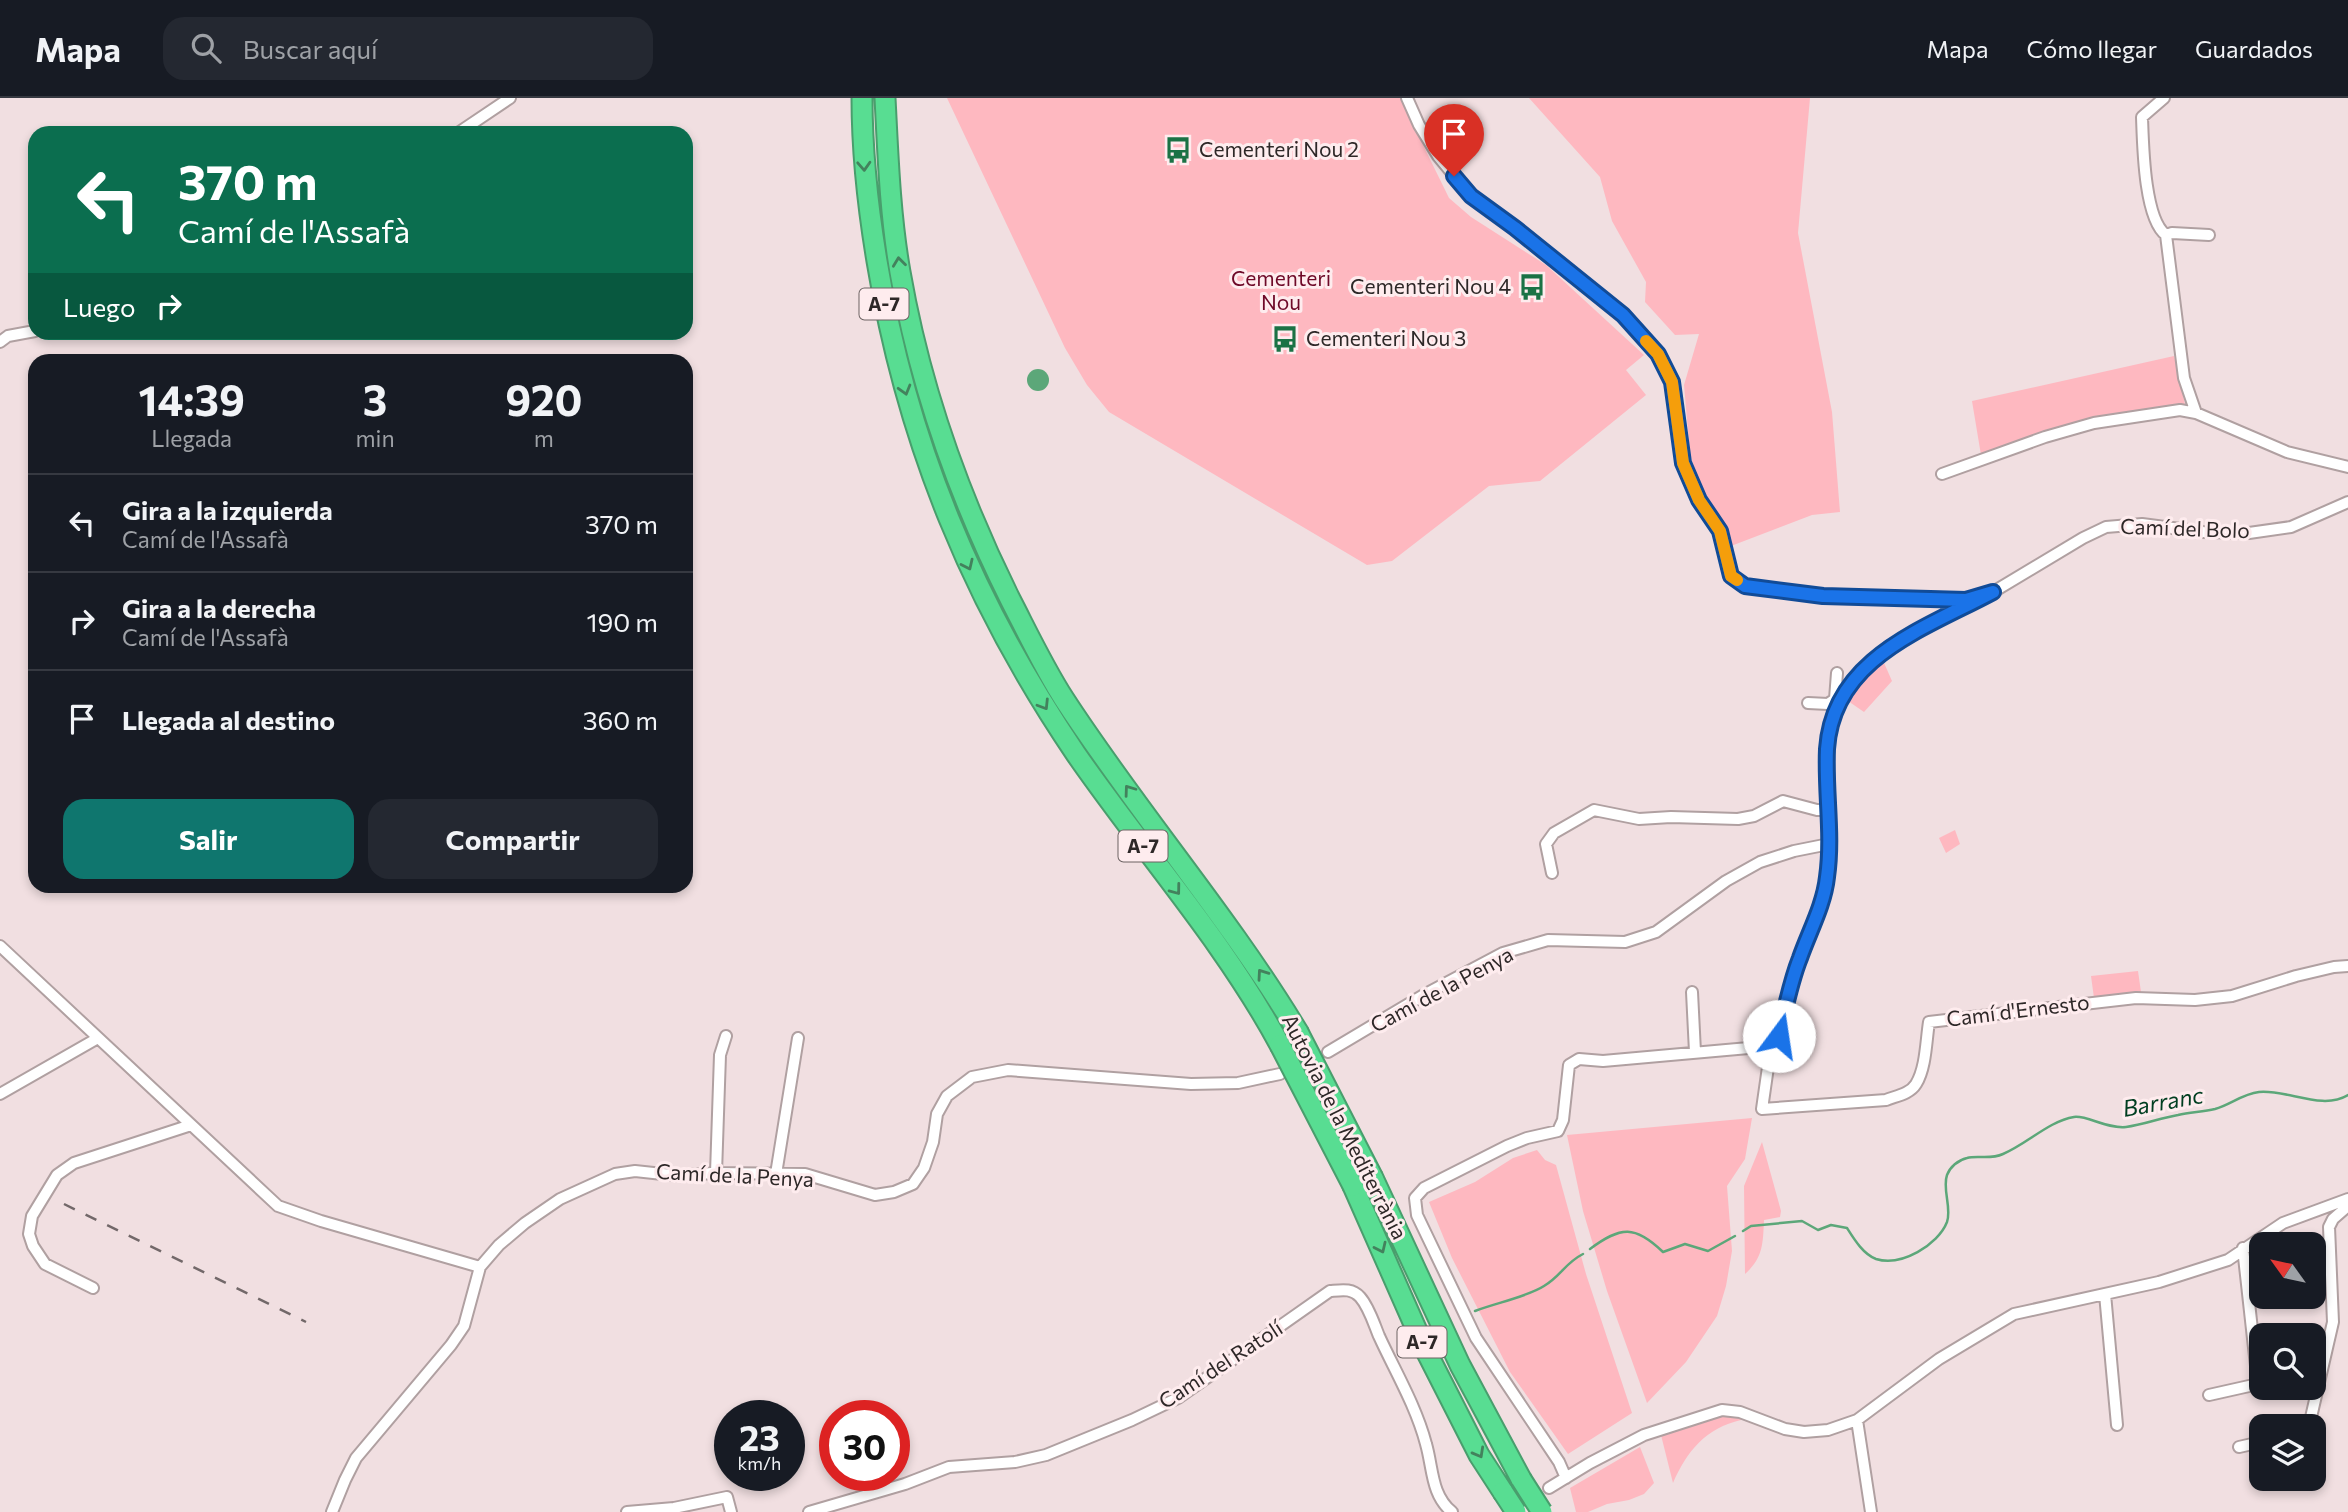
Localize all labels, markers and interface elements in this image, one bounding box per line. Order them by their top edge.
search box [163,17,653,80]
text: Mapa [35,28,121,69]
icon: search [187,29,225,67]
text: Buscar aquí [243,33,378,64]
text: Mapa [1926,34,1989,63]
text: Cómo llegar [2027,34,2157,63]
text: Guardados [2195,34,2313,63]
pin [1424,104,1484,176]
icon: arrive [1435,115,1473,153]
bus stop icon: Cementeri Nou 2 [1163,135,1193,165]
place label: Cementeri Nou 2 [1199,136,1359,161]
text: 370 m [178,150,317,210]
icon: left [63,154,154,245]
one-way arrow [857,161,872,172]
text: Camí de l'Assafà [178,210,410,250]
one-way arrow [891,256,906,268]
park label: Cementeri Nou [1231,265,1331,314]
bus stop icon: Cementeri Nou 4 [1517,272,1547,302]
place label: Cementeri Nou 4 [1350,273,1511,298]
icon: right [150,287,188,325]
road number: A-7 [860,288,908,320]
text: Luego [63,291,136,322]
bus stop icon: Cementeri Nou 3 [1270,324,1300,354]
place label: Cementeri Nou 3 [1306,325,1466,350]
text: 14:39 [139,373,245,425]
text: 3 [363,373,387,425]
text: 920 [505,373,582,425]
one-way arrow [896,383,911,395]
text: Llegada [151,424,232,452]
text: min [355,424,395,452]
text: m [534,424,554,452]
text: Gira a la izquierda [122,494,333,525]
icon: left [63,504,101,542]
text: 370 m [585,508,658,539]
street label: Camí del Bolo [2120,513,2250,542]
text: Camí de l'Assafà [122,525,289,553]
one-way arrow [960,558,974,570]
text: Gira a la derecha [122,592,316,623]
icon: right [63,602,101,640]
text: 190 m [586,606,658,637]
text: Camí de l'Assafà [122,623,289,651]
one-way arrow [1036,697,1049,710]
icon: arrive [63,700,101,738]
text: Llegada al destino [122,704,335,735]
text: 360 m [583,704,658,735]
one-way arrow [1125,785,1137,798]
button: Salir [63,799,354,879]
button: Compartir [368,799,658,879]
road number: A-7 [1118,831,1168,862]
one-way arrow [1168,882,1180,895]
street label: Camí de la Penya [1366,941,1517,1037]
one-way arrow [1258,969,1270,982]
street label: Camí d'Ernesto [1945,988,2091,1031]
position arrow [1742,999,1816,1073]
street label: Autovia de la Mediterrània [1278,1010,1413,1243]
water label: Barranc [2120,1080,2206,1122]
street label: Camí de la Penya [656,1158,815,1191]
north arrow [2249,1232,2326,1309]
map controls [2249,1232,2326,1491]
one-way arrow [1372,1241,1386,1253]
street label: Camí del Ratolí [1154,1314,1287,1413]
button: search [2249,1323,2326,1400]
road number: A-7 [1398,1326,1446,1358]
speed limit sign: 30 [819,1400,910,1491]
button: layers [2249,1414,2326,1491]
text: 23 [739,1415,780,1458]
one-way arrow [1471,1446,1484,1458]
text: km/h [738,1452,781,1474]

